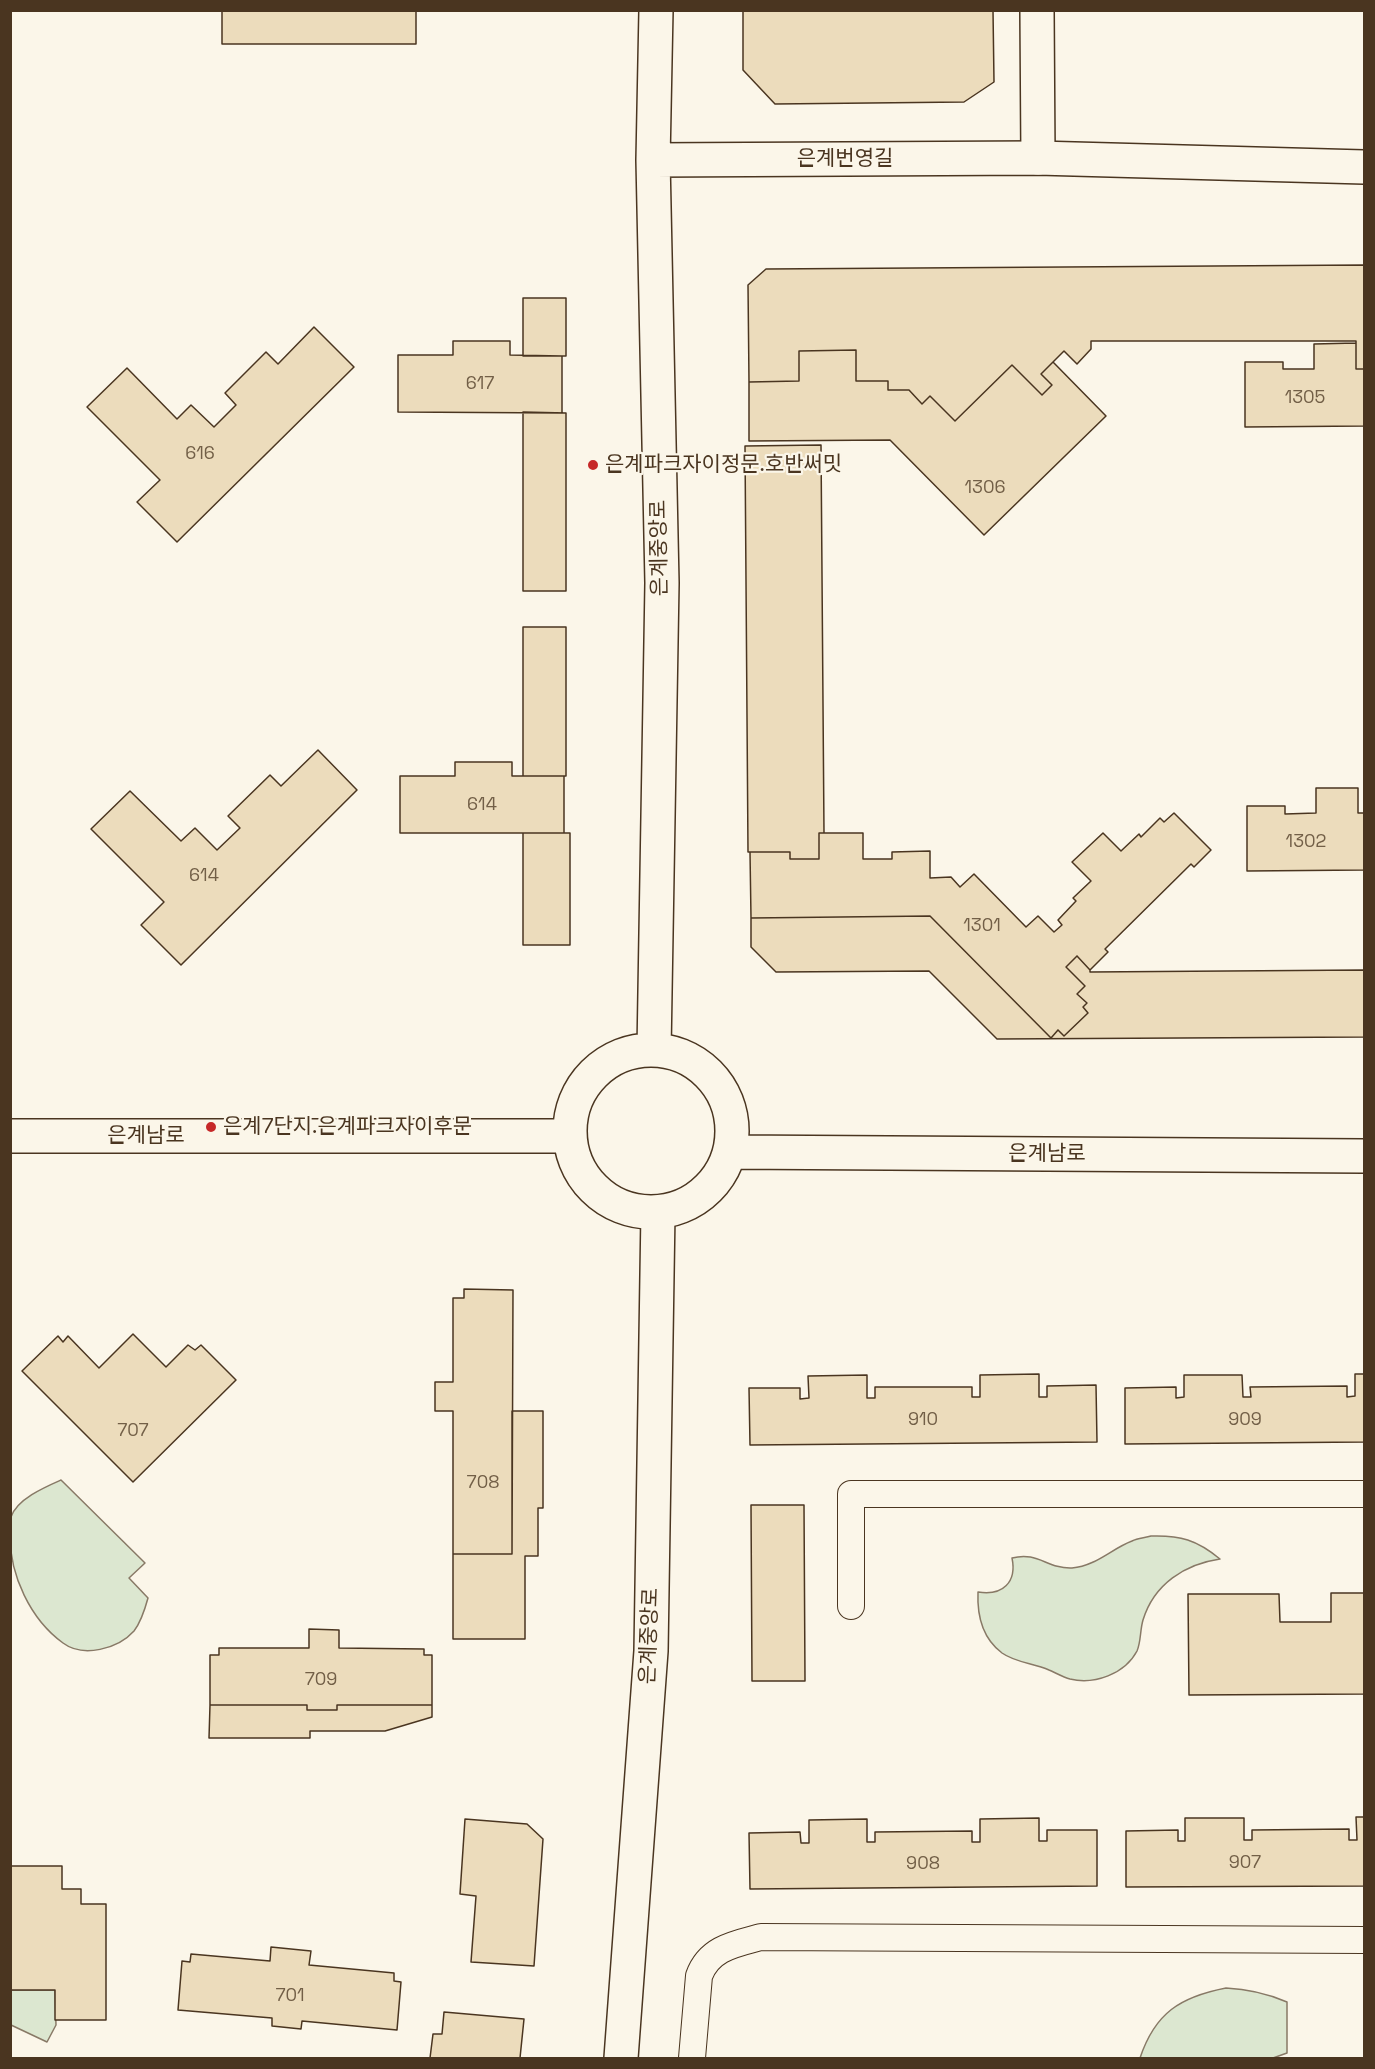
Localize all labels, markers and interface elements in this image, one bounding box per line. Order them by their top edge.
street label: 은계번영길 [797,146,893,172]
house number: 617 [466,373,494,395]
house number: 1305 [1285,387,1325,409]
house number: 616 [185,443,215,465]
place label: 은계파크자이정문.호반써밋 [605,452,842,478]
marker: 은계파크자이정문.호반써밋 [586,458,600,472]
house number: 1306 [965,477,1005,499]
street label: 은계중앙로 [647,499,673,597]
house number: 614 [467,794,497,816]
house number: 1302 [1286,831,1326,853]
house number: 614 [189,865,219,887]
house number: 1301 [963,915,1001,937]
place label: 은계7단지.은계파크자이후문 [223,1114,472,1140]
marker: 은계7단지.은계파크자이후문 [204,1120,218,1134]
street label: 은계남로 [107,1123,185,1149]
street label: 은계남로 [1008,1141,1086,1167]
house number: 910 [908,1409,938,1431]
house number: 909 [1228,1409,1262,1431]
house number: 707 [117,1420,149,1442]
house number: 708 [467,1472,499,1494]
street label: 은계중앙로 [636,1587,664,1685]
house number: 709 [305,1669,337,1691]
house number: 907 [1229,1852,1261,1874]
house number: 908 [906,1853,940,1875]
house number: 701 [275,1985,305,2007]

